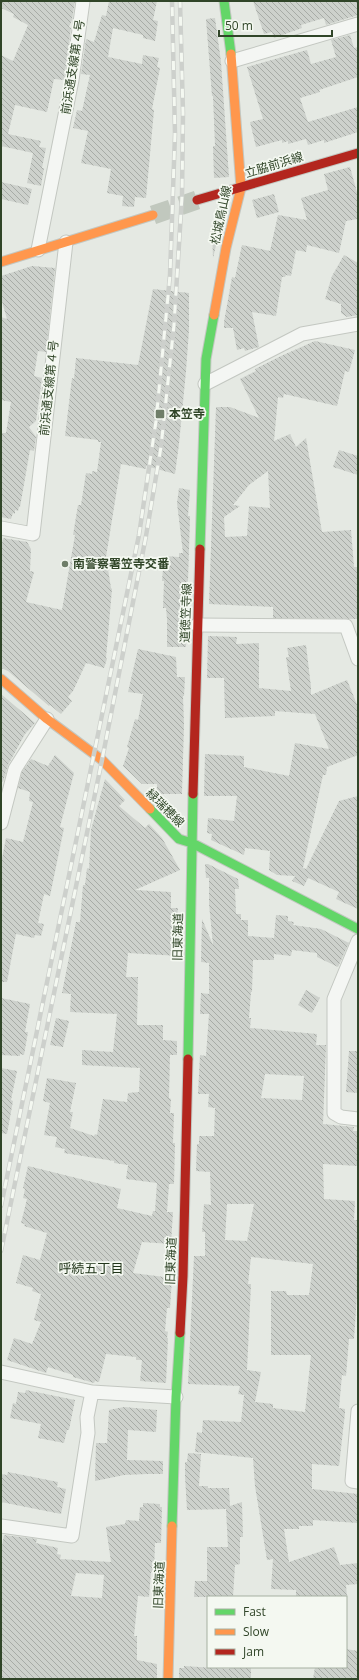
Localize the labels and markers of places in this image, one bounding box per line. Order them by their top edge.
place label: 本笠寺 [169,405,205,422]
marker: 本笠寺 [154,408,166,420]
place label: 南警察署笠寺交番 [73,555,170,572]
marker: 南警察署笠寺交番 [60,559,70,569]

